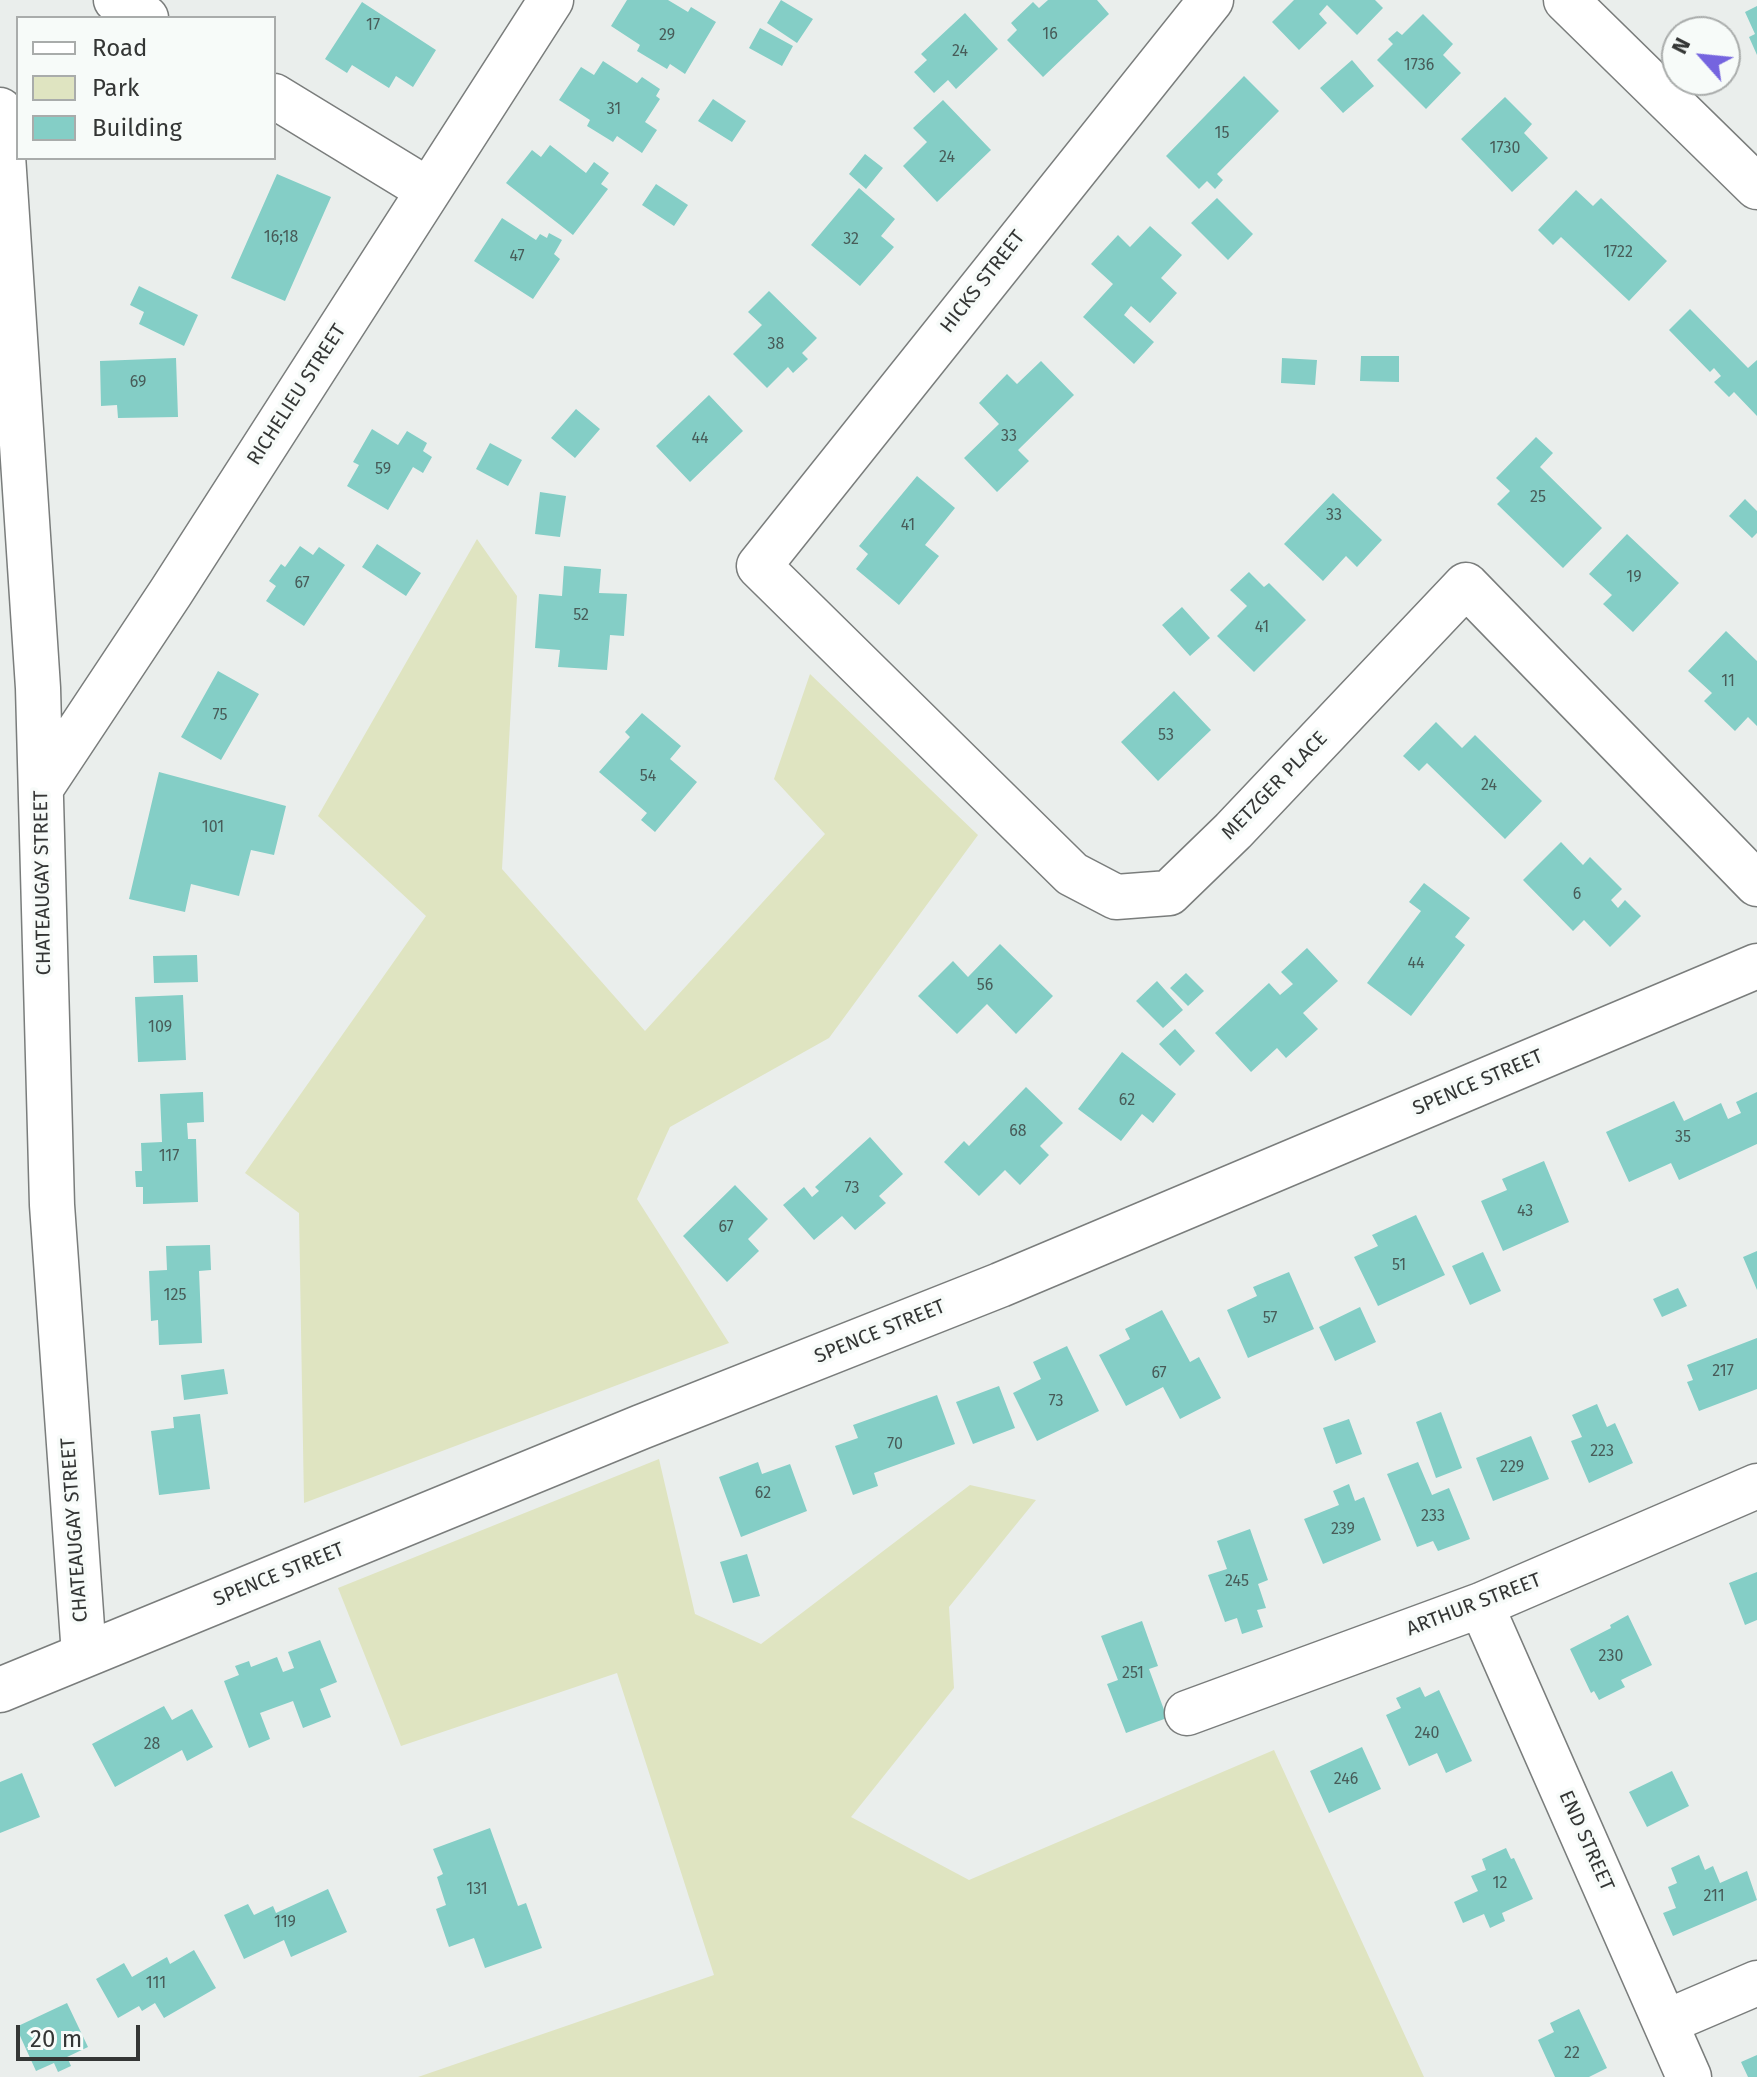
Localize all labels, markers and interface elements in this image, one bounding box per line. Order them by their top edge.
legend [16,16,276,160]
house number: 17 [366,16,380,36]
north arrow [1661,16,1741,96]
house number: 16 [1042,25,1058,45]
house number: 29 [659,26,675,46]
text: N [1666,33,1696,58]
text: Road [92,34,147,62]
house number: 24 [952,42,968,62]
house number: 1736 [1404,56,1434,76]
text: Park [92,74,139,102]
house number: 31 [607,100,621,120]
text: Building [92,114,182,142]
house number: 15 [1215,124,1229,144]
house number: 1730 [1490,139,1520,159]
house number: 24 [939,148,955,168]
street label: HICKS STREET [936,226,1030,338]
house number: 16;18 [264,228,298,248]
house number: 32 [843,230,859,250]
house number: 1722 [1603,243,1633,263]
house number: 47 [509,247,525,267]
street label: RICHELIEU STREET [242,320,352,470]
house number: 38 [768,335,784,355]
house number: 69 [130,373,146,393]
house number: 33 [1001,427,1017,447]
house number: 44 [691,429,709,449]
house number: 59 [375,460,391,480]
house number: 25 [1530,488,1546,508]
house number: 33 [1326,506,1342,526]
house number: 41 [901,516,915,536]
house number: 19 [1626,568,1642,588]
house number: 67 [294,574,310,594]
house number: 52 [573,606,589,626]
house number: 41 [1255,618,1269,638]
house number: 11 [1721,672,1735,692]
house number: 75 [213,706,227,726]
house number: 53 [1158,726,1174,746]
street label: METZGER PLACE [1217,727,1333,845]
house number: 54 [640,767,656,787]
house number: 24 [1481,776,1497,796]
street label: CHATEAUGAY STREET [29,790,57,976]
house number: 101 [202,818,224,838]
house number: 6 [1573,885,1581,905]
house number: 44 [1407,954,1425,974]
house number: 56 [977,976,993,996]
house number: 109 [148,1018,172,1038]
street label: SPENCE STREET [1409,1045,1547,1121]
house number: 62 [1119,1091,1135,1111]
house number: 68 [1009,1122,1027,1142]
house number: 35 [1675,1128,1691,1148]
house number: 117 [159,1147,179,1167]
house number: 73 [845,1179,859,1199]
house number: 43 [1517,1202,1533,1222]
house number: 67 [718,1218,734,1238]
house number: 51 [1392,1256,1406,1276]
house number: 125 [164,1286,186,1306]
street label: SPENCE STREET [811,1295,949,1369]
house number: 57 [1263,1309,1277,1329]
house number: 217 [1712,1362,1734,1382]
house number: 67 [1151,1364,1167,1384]
house number: 73 [1049,1392,1063,1412]
house number: 70 [887,1435,903,1455]
street label: CHATEAUGAY STREET [57,1437,93,1623]
house number: 223 [1590,1442,1614,1462]
house number: 229 [1500,1458,1524,1478]
house number: 62 [755,1484,771,1504]
house number: 233 [1421,1507,1445,1527]
house number: 239 [1331,1520,1355,1540]
street label: SPENCE STREET [210,1538,348,1612]
street label: ARTHUR STREET [1403,1568,1545,1642]
house number: 245 [1225,1572,1249,1592]
house number: 230 [1599,1647,1623,1667]
house number: 251 [1122,1664,1144,1684]
house number: 240 [1415,1724,1439,1744]
house number: 28 [144,1735,160,1755]
house number: 246 [1334,1770,1358,1790]
street label: END STREET [1553,1787,1619,1895]
house number: 12 [1493,1874,1507,1894]
house number: 131 [466,1880,488,1900]
house number: 211 [1703,1887,1725,1907]
house number: 119 [274,1913,296,1933]
house number: 111 [146,1974,166,1994]
scale bar [20,2009,144,2059]
text: 20 m [30,2025,82,2053]
house number: 22 [1564,2044,1580,2064]

